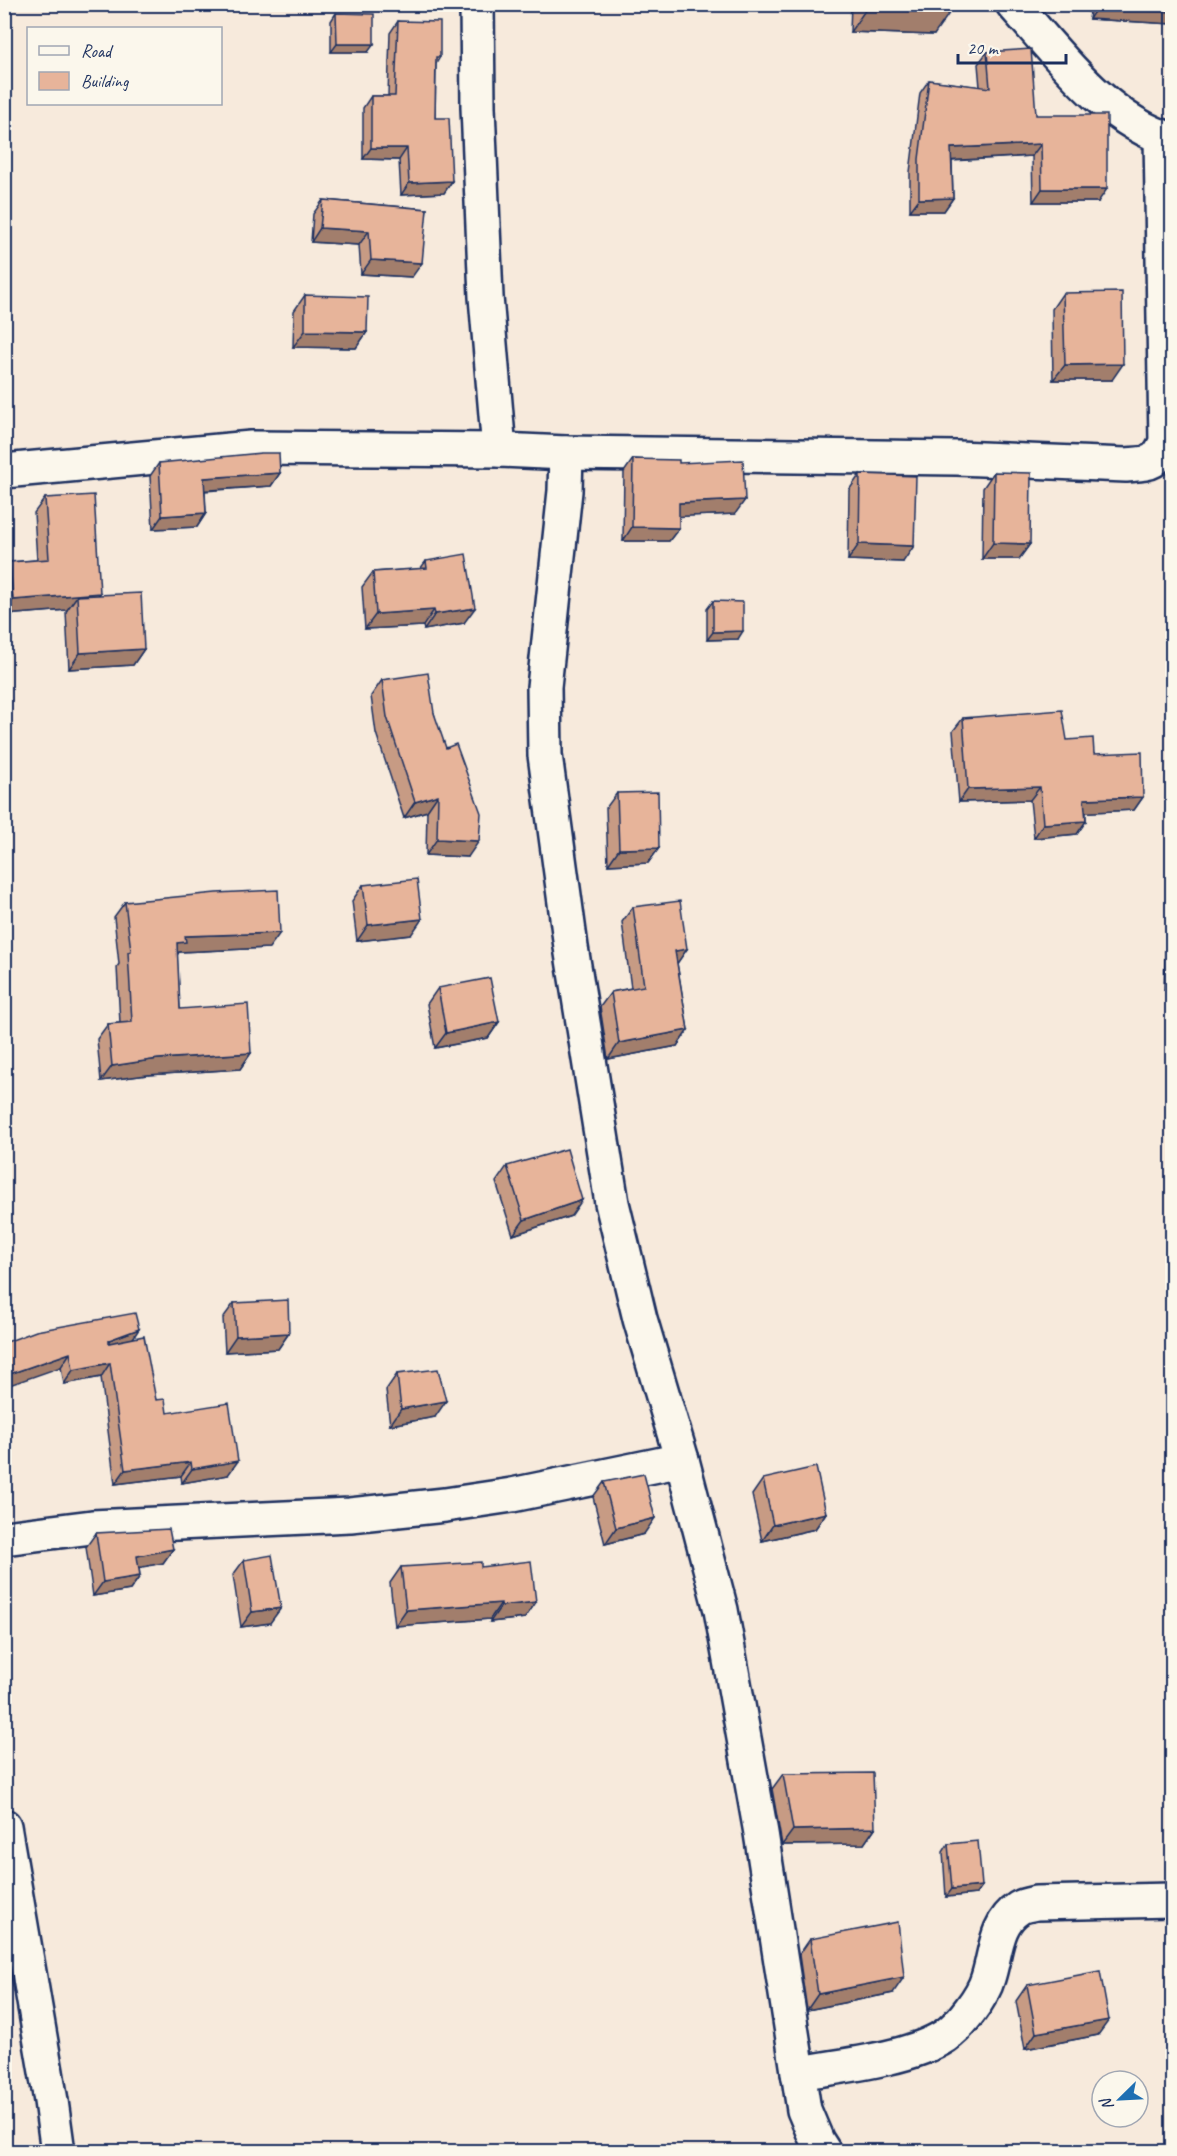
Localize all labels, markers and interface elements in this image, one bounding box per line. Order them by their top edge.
legend [27,27,222,105]
scale bar [958,27,1066,65]
text: 20 m [967,37,1000,59]
text: Road [81,40,114,62]
text: Building [81,70,130,92]
north arrow [1090,2069,1150,2129]
text: N [1095,2093,1118,2113]

